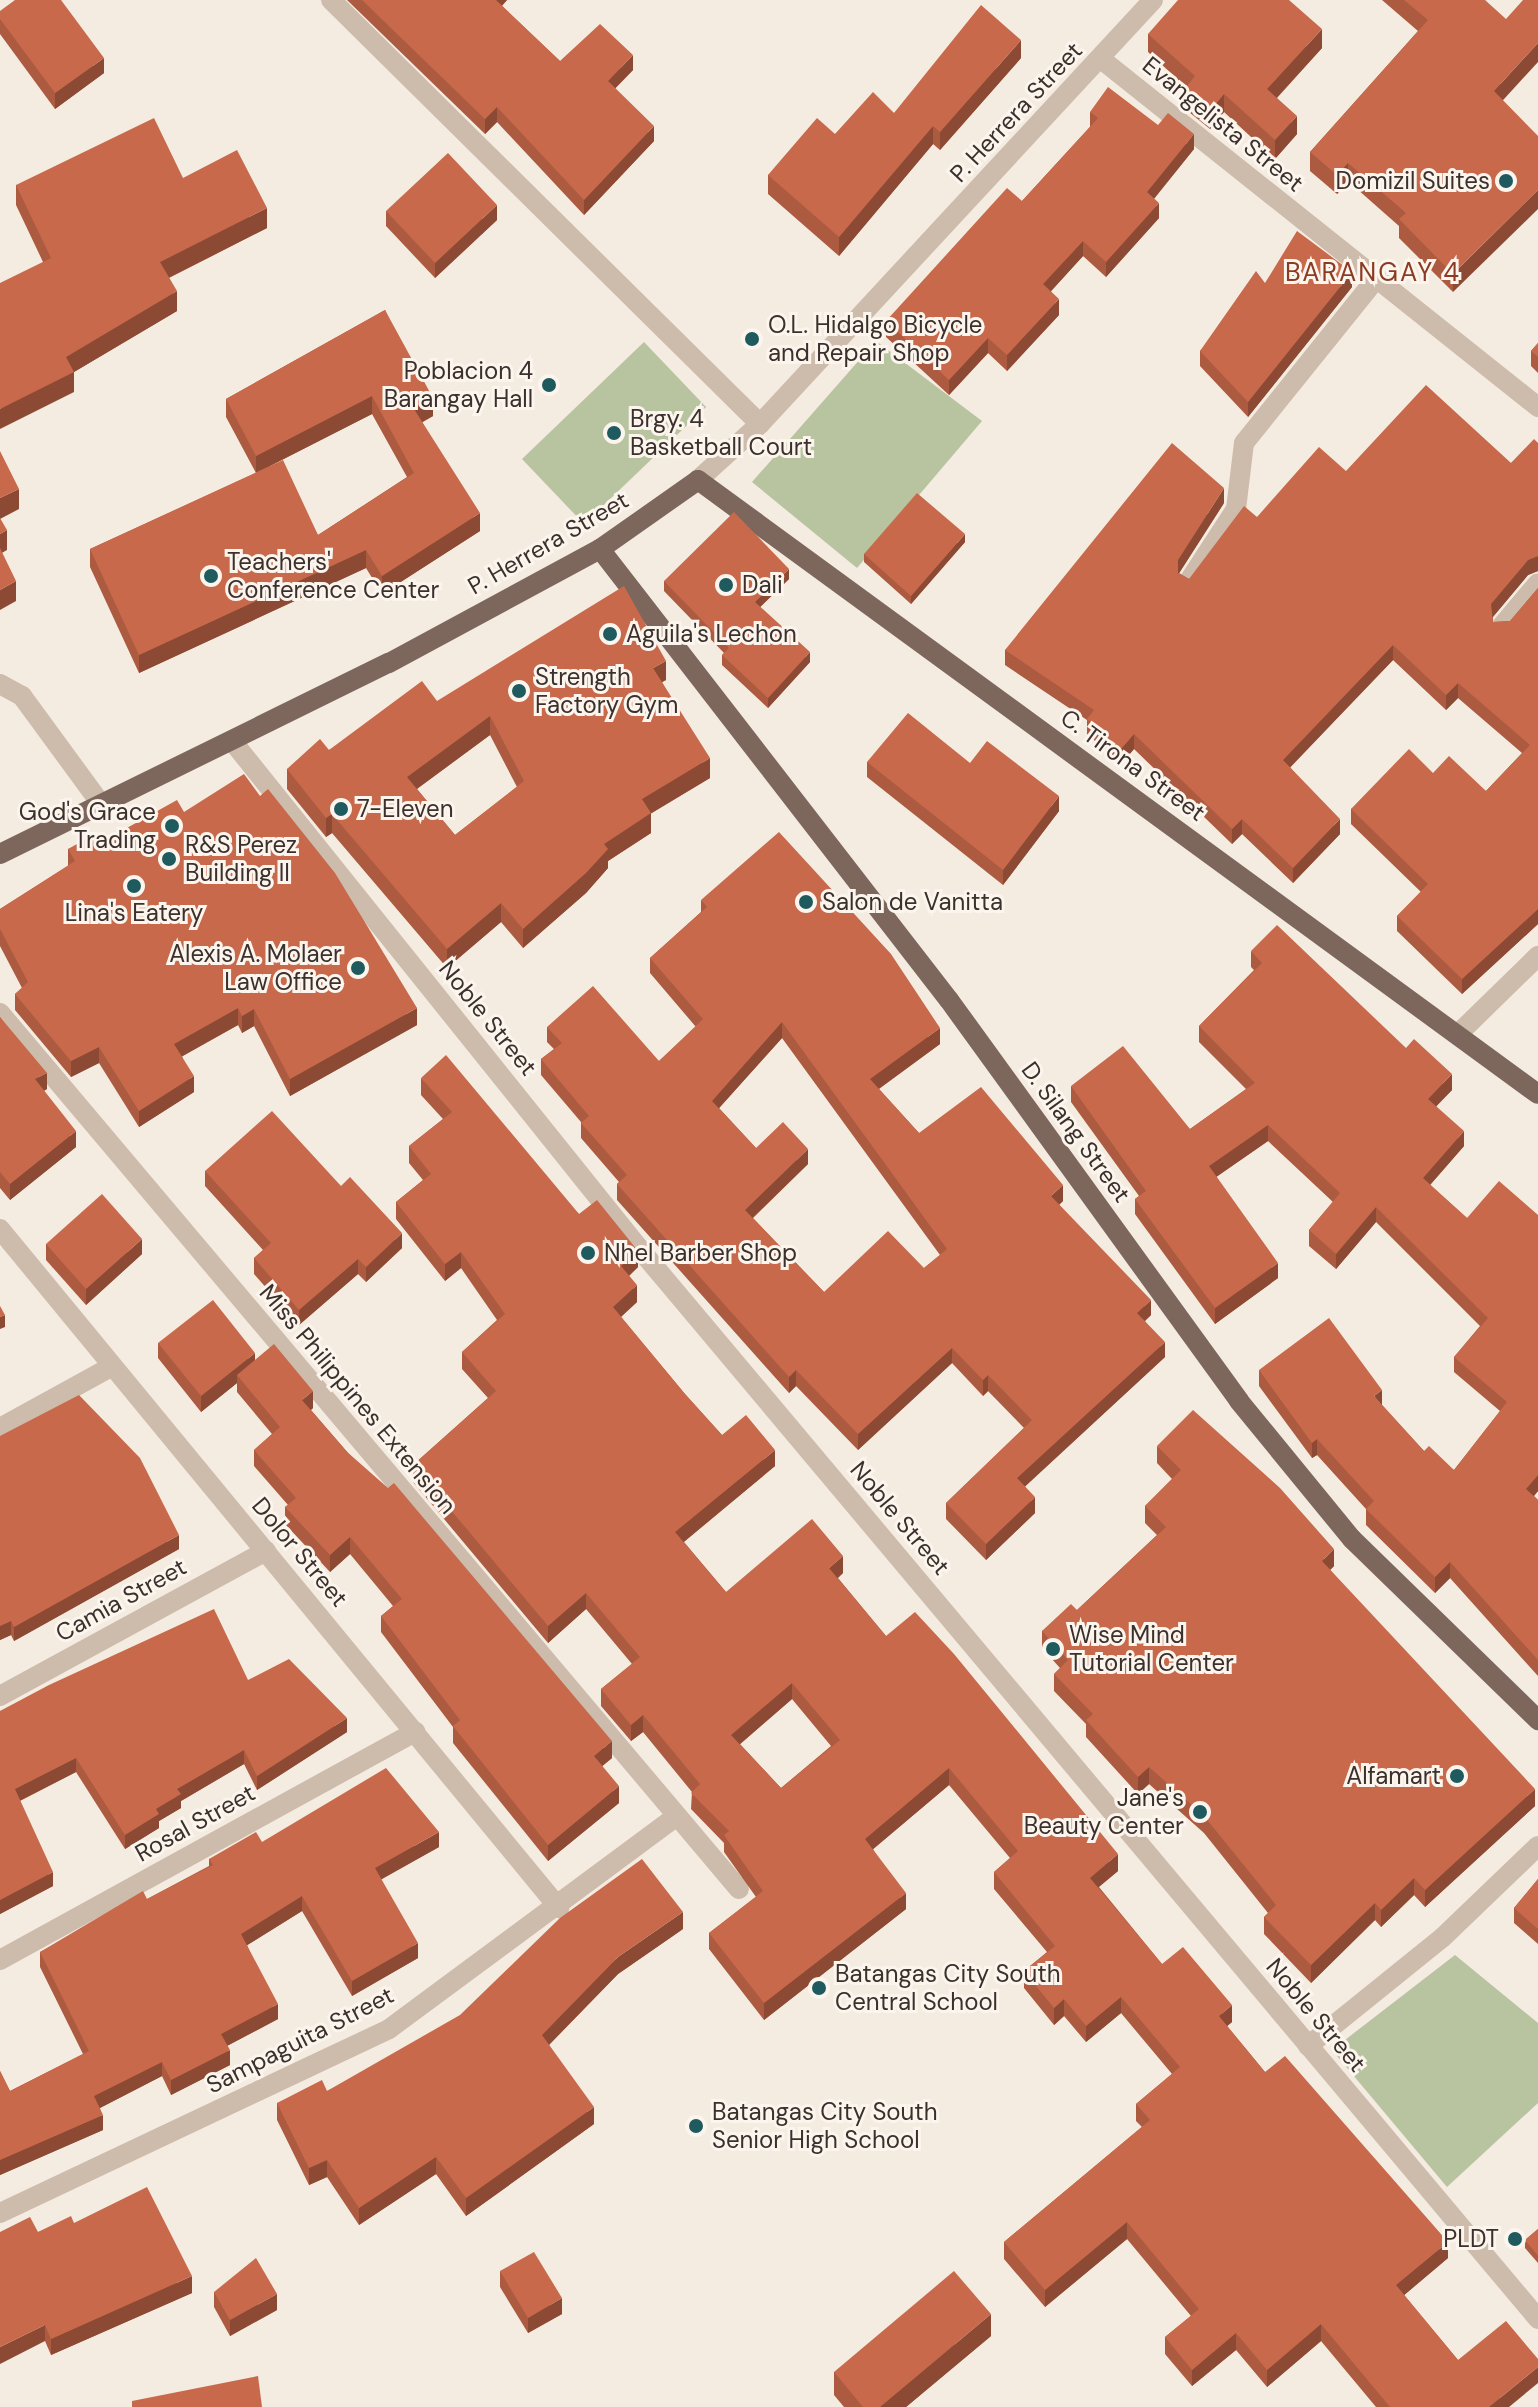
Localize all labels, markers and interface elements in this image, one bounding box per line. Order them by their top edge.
street label: P. Herrera Street [944,36,1088,188]
street label: Evangelista Street [1137,50,1309,198]
place label: Domizil Suites [1335,167,1490,195]
marker: Domizil Suites [1497,172,1515,190]
district label: BARANGAY 4 [1285,257,1461,289]
place label: O.L. Hidalgo Bicycle and Repair Shop [768,311,982,367]
marker: O.L. Hidalgo Bicycle and Repair Shop [743,330,761,348]
place label: Poblacion 4 Barangay Hall [384,357,533,413]
marker: Poblacion 4 Barangay Hall [540,376,558,394]
place label: Brgy. 4 Basketball Court [630,405,812,461]
marker: Brgy. 4 Basketball Court [605,424,623,442]
street label: P. Herrera Street [463,485,633,601]
place label: Teachers' Conference Center [227,548,439,604]
marker: Teachers' Conference Center [202,567,220,585]
place label: Dali [742,571,783,599]
marker: Dali [717,576,735,594]
place label: Aguila's Lechon [626,620,797,648]
marker: Aguila's Lechon [601,625,619,643]
place label: Strength Factory Gym [535,663,678,719]
marker: Strength Factory Gym [510,682,528,700]
street label: C. Tirona Street [1055,703,1211,827]
place label: 7-Eleven [357,795,454,823]
place label: God's Grace Trading [19,798,156,854]
marker: 7-Eleven [332,800,350,818]
marker: God's Grace Trading [163,817,181,835]
place label: R&S Perez Building II [185,831,297,887]
marker: R&S Perez Building II [160,850,178,868]
marker: Lina's Eatery [125,877,143,895]
place label: Salon de Vanitta [822,888,1003,916]
marker: Salon de Vanitta [797,893,815,911]
place label: Lina's Eatery [65,899,203,927]
place label: Alexis A. Molaer Law Office [169,940,342,996]
street label: Noble Street [433,955,543,1081]
marker: Alexis A. Molaer Law Office [349,959,367,977]
street label: D. Silang Street [1015,1056,1137,1208]
place label: Nhel Barber Shop [604,1239,797,1267]
marker: Nhel Barber Shop [579,1244,597,1262]
street label: Miss Philippines Extension [254,1279,462,1519]
street label: Noble Street [844,1455,956,1581]
street label: Dolor Street [246,1492,354,1612]
street label: Camia Street [51,1552,191,1648]
place label: Wise Mind Tutorial Center [1069,1621,1234,1677]
marker: Wise Mind Tutorial Center [1044,1640,1062,1658]
place label: Alfamart [1346,1762,1441,1790]
marker: Alfamart [1448,1767,1466,1785]
street label: Rosal Street [130,1778,260,1868]
place label: Jane's Beauty Center [1024,1784,1184,1840]
marker: Jane's Beauty Center [1191,1803,1209,1821]
street label: Noble Street [1260,1952,1372,2078]
place label: Batangas City South Central School [835,1960,1061,2016]
marker: Batangas City South Central School [810,1979,828,1997]
street label: Sampaguita Street [202,1980,398,2100]
place label: Batangas City South Senior High School [712,2098,938,2154]
marker: Batangas City South Senior High School [687,2117,705,2135]
place label: PLDT [1443,2225,1499,2253]
marker: PLDT [1506,2230,1524,2248]

